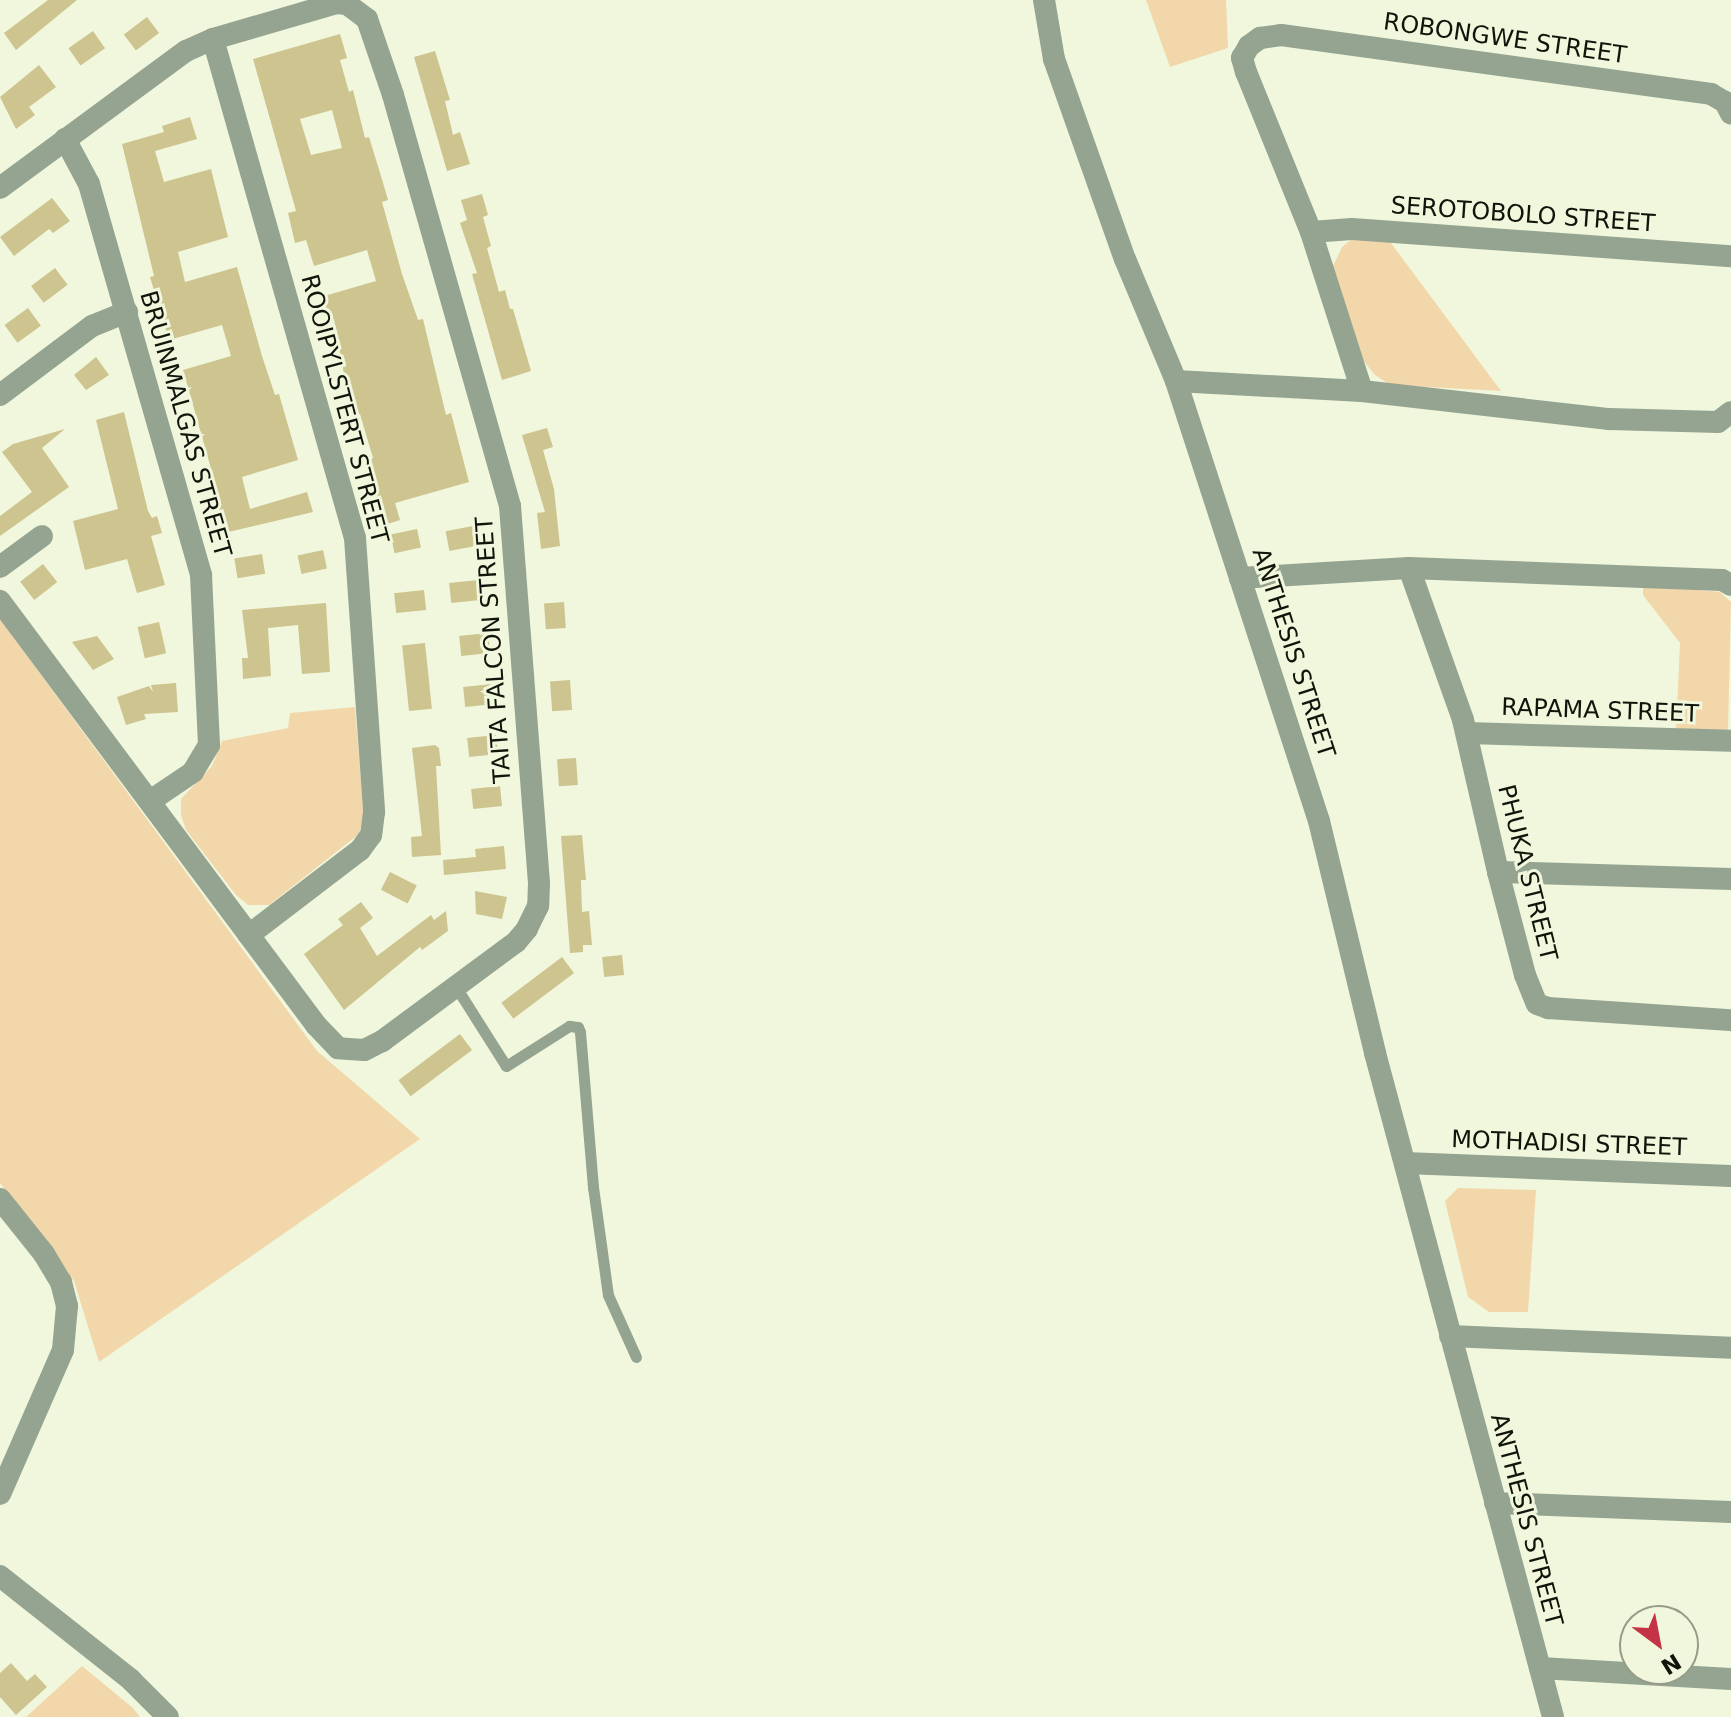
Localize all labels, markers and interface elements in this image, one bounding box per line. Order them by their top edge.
street label: ROBONGWE STREET [1382,8,1628,70]
street label: SEROTOBOLO STREET [1390,191,1656,239]
street label: ROOIPYLSTERT STREET [294,271,394,547]
street label: BRUINMALGAS STREET [133,288,237,560]
street label: TAITA FALCON STREET [470,516,518,784]
street label: ANTHESIS STREET [1245,544,1341,762]
street label: RAPAMA STREET [1501,693,1699,729]
street label: PHUKA STREET [1491,782,1563,964]
street label: MOTHADISI STREET [1451,1125,1687,1163]
street label: ANTHESIS STREET [1484,1411,1568,1629]
north arrow [1619,1605,1699,1685]
text: N [1656,1649,1685,1680]

